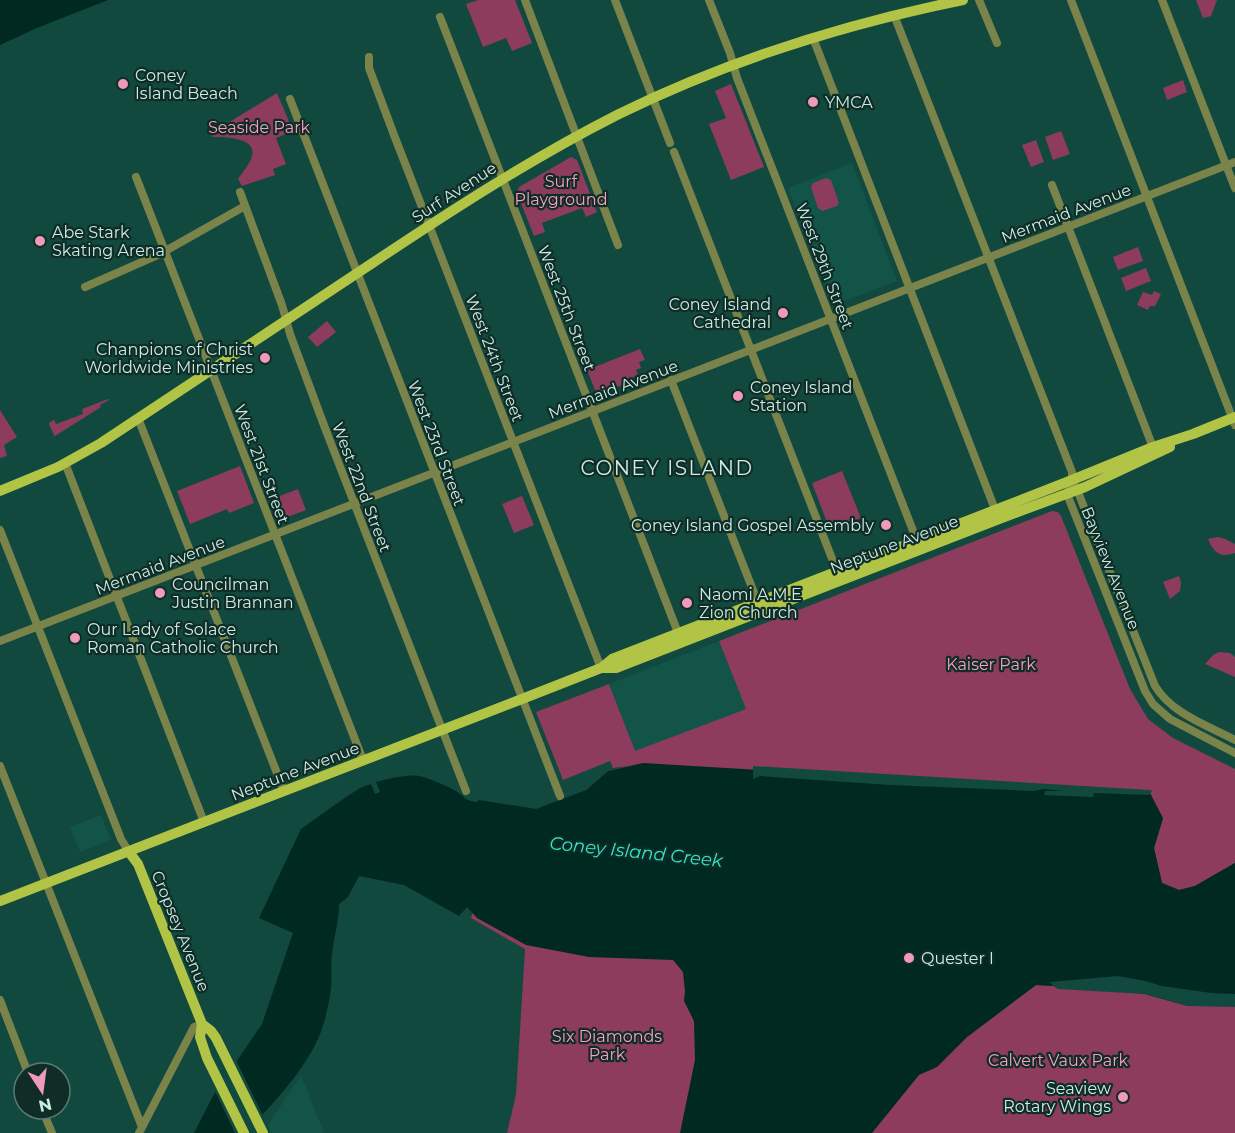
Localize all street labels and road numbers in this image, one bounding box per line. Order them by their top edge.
street label: Surf Avenue [408,158,500,227]
street label: Mermaid Avenue [999,180,1134,247]
street label: West 29th Street [792,200,858,333]
street label: West 25th Street [534,243,599,374]
street label: West 24th Street [462,292,528,425]
street label: Mermaid Avenue [546,356,681,423]
street label: West 23rd Street [404,378,469,509]
street label: West 21st Street [230,402,293,527]
street label: West 22nd Street [328,420,395,555]
street label: Bayview Avenue [1077,504,1144,632]
street label: Neptune Avenue [827,511,961,578]
street label: Mermaid Avenue [93,532,228,599]
street label: Neptune Avenue [228,738,362,805]
street label: Cropsey Avenue [148,868,214,995]

